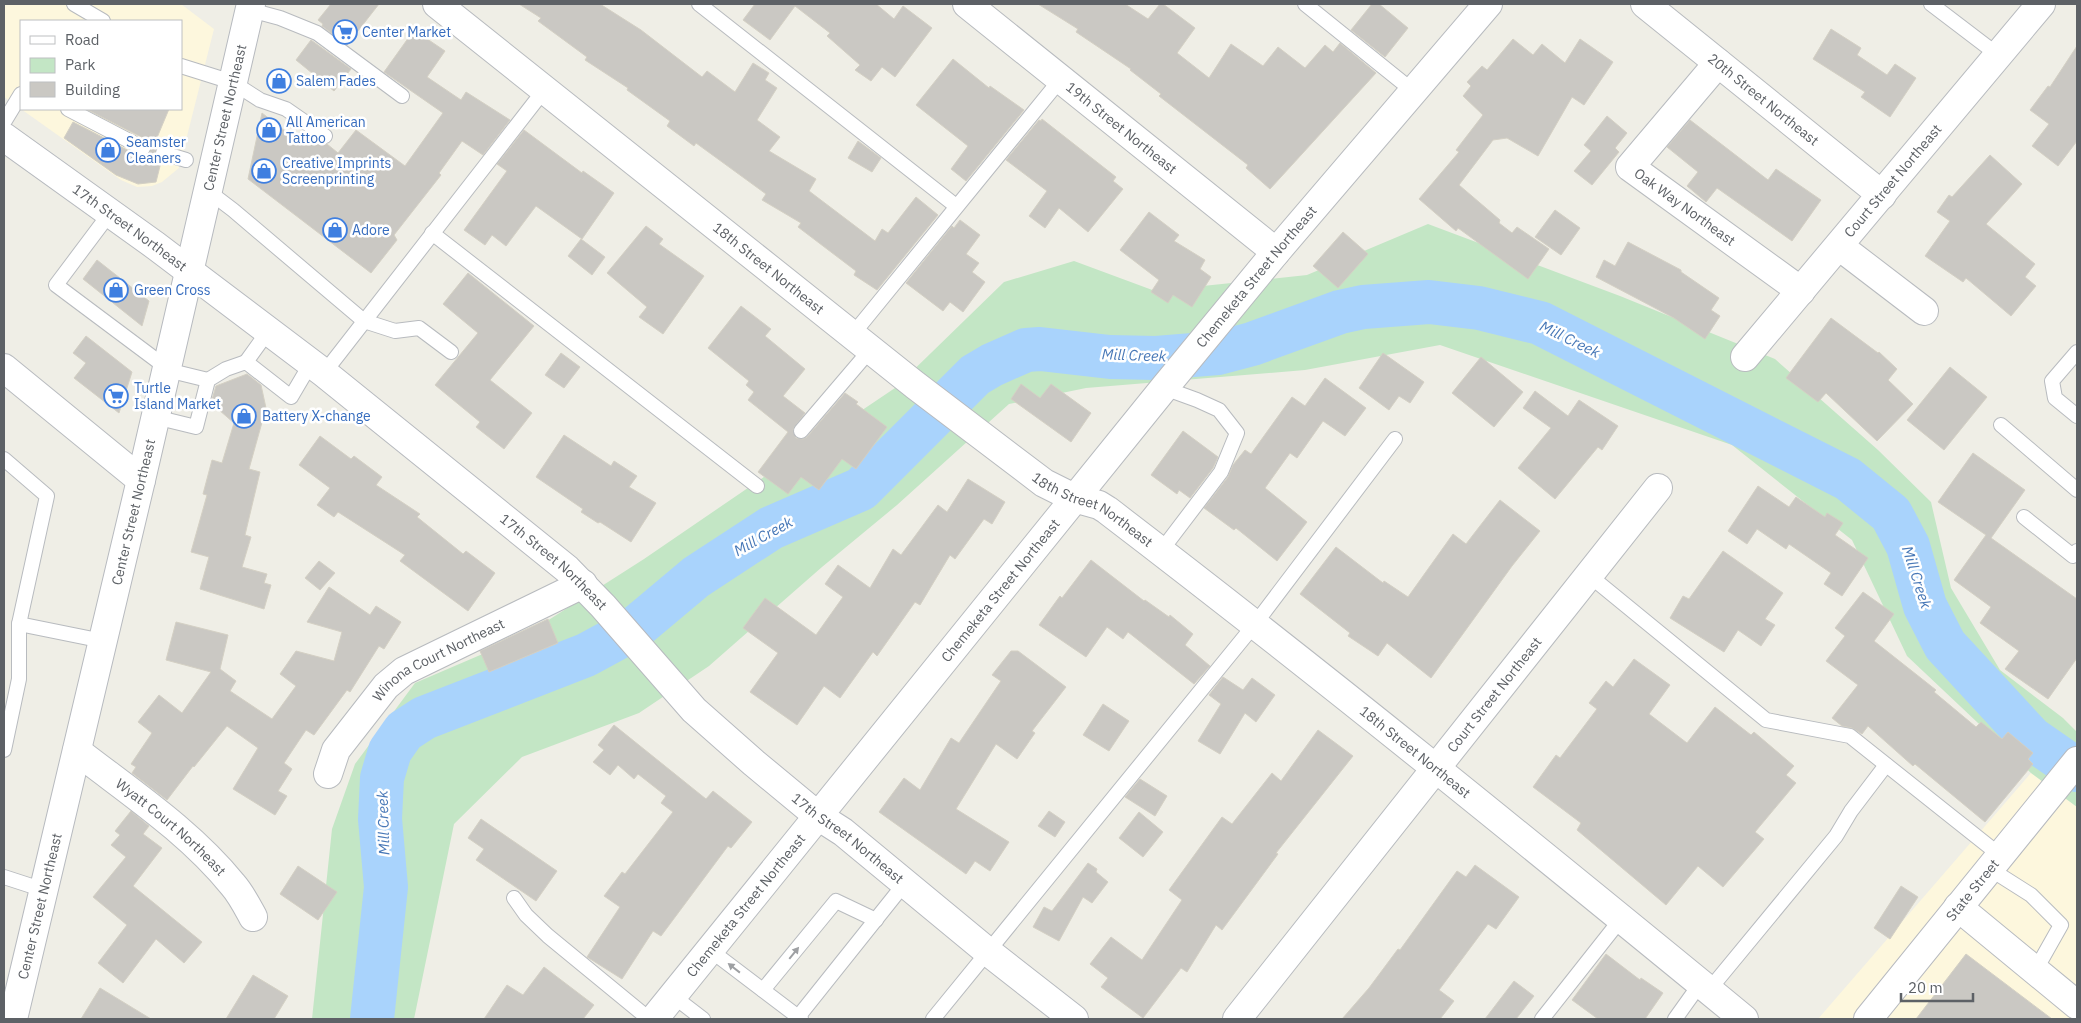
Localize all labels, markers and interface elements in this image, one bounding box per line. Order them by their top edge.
supermarket icon: Center Market [332,19,358,45]
legend [20,20,182,110]
place label: Center Market [362,23,451,41]
text: Road [65,30,100,49]
street label: Center Street Northeast [199,42,250,193]
street label: 20th Street Northeast [1704,49,1823,150]
text: Park [65,55,95,74]
shop icon: Salem Fades [266,68,292,94]
place label: Salem Fades [296,72,376,90]
street label: 19th Street Northeast [1062,78,1181,178]
text: Building [65,80,120,99]
place label: All American Tattoo [286,113,366,147]
shop icon: All American Tattoo [256,117,282,143]
street label: Court Street Northeast [1840,120,1945,241]
place label: Seamster Cleaners [126,133,186,167]
shop icon: Seamster Cleaners [95,137,121,163]
place label: Creative Imprints Screenprinting [282,154,392,188]
shop icon: Creative Imprints Screenprinting [251,158,277,184]
street label: Oak Way Northeast [1631,164,1739,250]
street label: 17th Street Northeast [69,180,191,275]
street label: Chemeketa Street Northeast [1192,202,1321,351]
shop icon: Adore [322,217,348,243]
street label: 18th Street Northeast [709,218,828,318]
place label: Adore [352,221,390,239]
shop icon: Green Cross [103,277,129,303]
place label: Green Cross [134,281,211,299]
water label: Mill Creek [1537,316,1603,362]
water label: Mill Creek [1101,344,1167,366]
place label: Turtle Island Market [134,379,221,413]
supermarket icon: Turtle Island Market [103,383,129,409]
shop icon: Battery X-change [231,403,257,429]
place label: Battery X-change [262,407,371,425]
street label: Center Street Northeast [107,437,159,587]
street label: 18th Street Northeast [1028,468,1157,551]
street label: 17th Street Northeast [496,510,611,614]
water label: Mill Creek [730,512,796,560]
street label: Chemeketa Street Northeast [937,515,1064,666]
water label: Mill Creek [1898,543,1936,611]
street label: Winona Court Northeast [368,615,507,705]
street label: Court Street Northeast [1443,633,1546,756]
street label: 18th Street Northeast [1356,702,1474,802]
street label: Wyatt Court Northeast [112,775,230,880]
street label: 17th Street Northeast [788,789,908,888]
water label: Mill Creek [372,790,394,856]
street label: Chemeketa Street Northeast [682,830,809,981]
street label: Center Street Northeast [14,831,66,981]
street label: State Street [1942,855,2003,925]
one-way arrow [788,946,799,959]
one-way arrow [728,963,741,974]
scale bar [1901,970,1974,1002]
text: 20 m [1908,978,1943,997]

